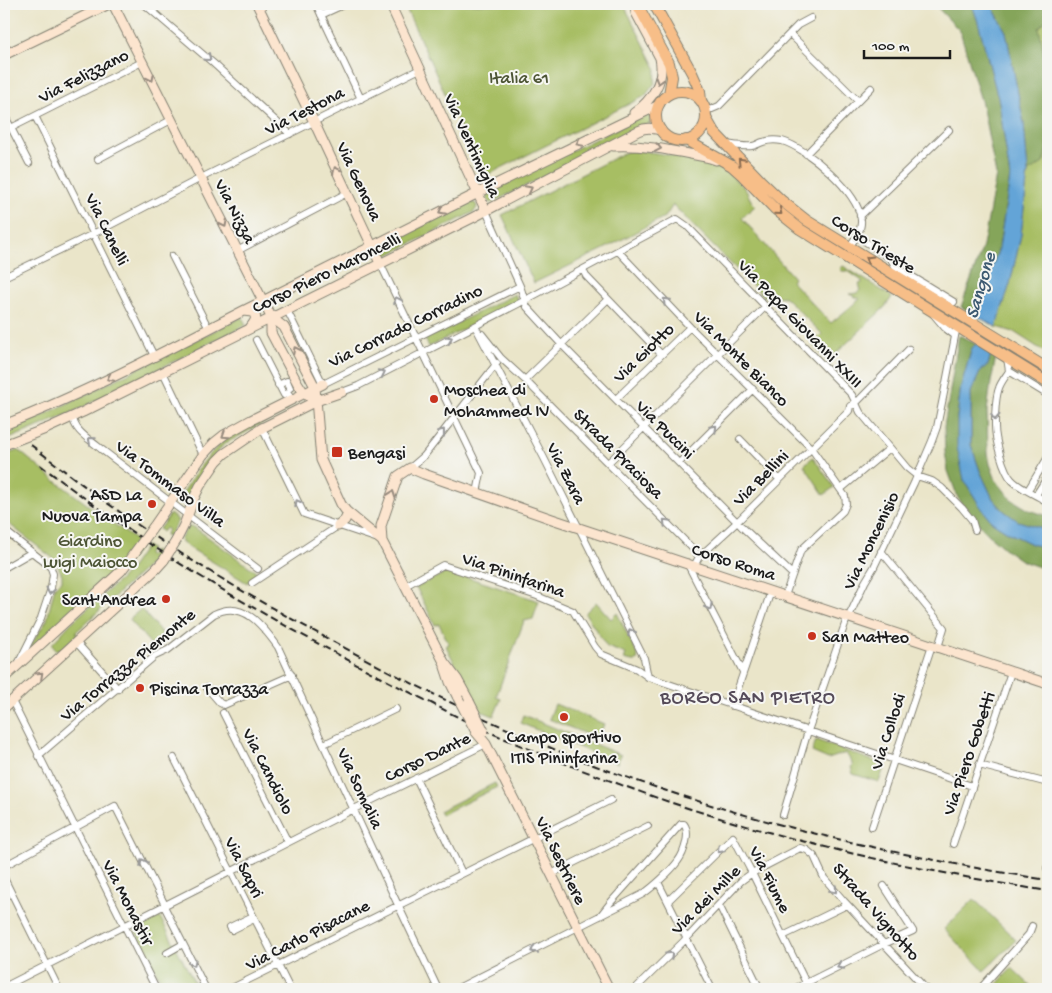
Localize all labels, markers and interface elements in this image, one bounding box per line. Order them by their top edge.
scale bar [864,28,951,60]
text: 100 m [871,38,910,56]
street label: Via Felizzano [35,46,133,109]
one-way arrow [202,52,211,61]
park label: Italia 61 [489,69,549,90]
one-way arrow [144,73,154,82]
one-way arrow [654,76,664,85]
street label: Via Testona [261,83,349,142]
street label: Via Ventimiglia [437,90,504,202]
one-way arrow [575,137,584,147]
street label: Via Genova [330,138,386,226]
one-way arrow [654,143,663,153]
one-way arrow [738,157,747,166]
one-way arrow [332,166,343,175]
street label: Via Nizza [208,175,259,249]
one-way arrow [524,185,533,195]
street label: Via Canelli [79,190,132,270]
one-way arrow [438,205,447,215]
one-way arrow [773,206,782,214]
street label: Corso Trieste [827,211,919,280]
one-way arrow [217,218,227,227]
street label: Corso Piero Maroncelli [249,229,405,319]
water label: Sangone [962,249,1003,322]
street label: Via Papa Giovanni XXIII [732,255,866,394]
one-way arrow [866,256,875,266]
street label: Via Corrado Corradino [325,281,486,374]
one-way arrow [394,297,404,306]
one-way arrow [663,298,672,307]
street label: Via Monte Bianco [687,307,792,412]
street label: Via Giotto [609,320,680,389]
one-way arrow [444,335,453,345]
one-way arrow [292,346,302,355]
one-way arrow [377,369,386,379]
one-way arrow [106,372,115,382]
place label: Moschea di Mohammed IV [444,381,550,423]
marker: Moschea di Mohammed IV [428,393,440,405]
street label: Via Puccini [630,396,698,465]
street label: Strada Praciosa [568,405,667,505]
one-way arrow [990,413,1001,421]
one-way arrow [708,425,717,434]
one-way arrow [222,429,231,438]
one-way arrow [437,429,445,438]
street label: Via Tommaso Villa [110,436,229,534]
one-way arrow [87,437,96,446]
street label: Via Zara [540,439,590,509]
place label: Bengasi [347,444,406,465]
marker: Bengasi [330,445,344,459]
street label: Via Bellini [729,446,794,512]
place label: ASD La Nuova Tampa [42,486,143,528]
street label: Via Moncenisio [839,489,905,594]
one-way arrow [386,490,396,499]
marker: ASD La Nuova Tampa [146,498,158,510]
one-way arrow [294,499,304,508]
one-way arrow [663,518,672,527]
park label: Giardino Luigi Maiocco [43,532,137,574]
street label: Corso Roma [688,540,779,587]
street label: Via Pininfarina [458,549,568,604]
one-way arrow [45,586,55,594]
place label: Sant'Andrea [62,591,157,612]
marker: Sant'Andrea [160,593,172,605]
one-way arrow [703,601,713,610]
street label: Via Torrazza Piemonte [56,605,201,728]
one-way arrow [626,628,637,637]
place label: San Matteo [822,628,909,649]
marker: San Matteo [806,630,818,642]
one-way arrow [34,672,43,681]
place label: Piscina Torrazza [149,680,269,701]
marker: Piscina Torrazza [134,682,146,694]
district label: BORGO SAN PIETRO [659,688,836,711]
street label: Via Piero Gobetti [939,689,1001,819]
street label: Via Collodi [867,691,912,774]
marker: Campo sportivo ITIS Pininfarina [558,711,570,723]
street label: Via Candiolo [236,725,297,819]
street label: Corso Dante [382,728,475,788]
place label: Campo sportivo ITIS Pininfarina [507,728,621,770]
street label: Via Somalia [331,745,387,834]
street label: Via Sestriere [529,813,590,909]
street label: Via Sapri [218,833,267,902]
street label: Via Fiume [743,842,795,918]
one-way arrow [717,844,726,853]
street label: Via Monastir [96,856,158,951]
one-way arrow [139,858,149,867]
street label: Strada Vignotto [827,859,923,966]
street label: Via dei Mille [667,861,746,941]
one-way arrow [829,884,837,893]
street label: Via Carlo Pisacane [242,896,374,977]
one-way arrow [530,944,539,954]
one-way arrow [664,952,673,961]
one-way arrow [187,958,197,967]
one-way arrow [836,960,845,970]

